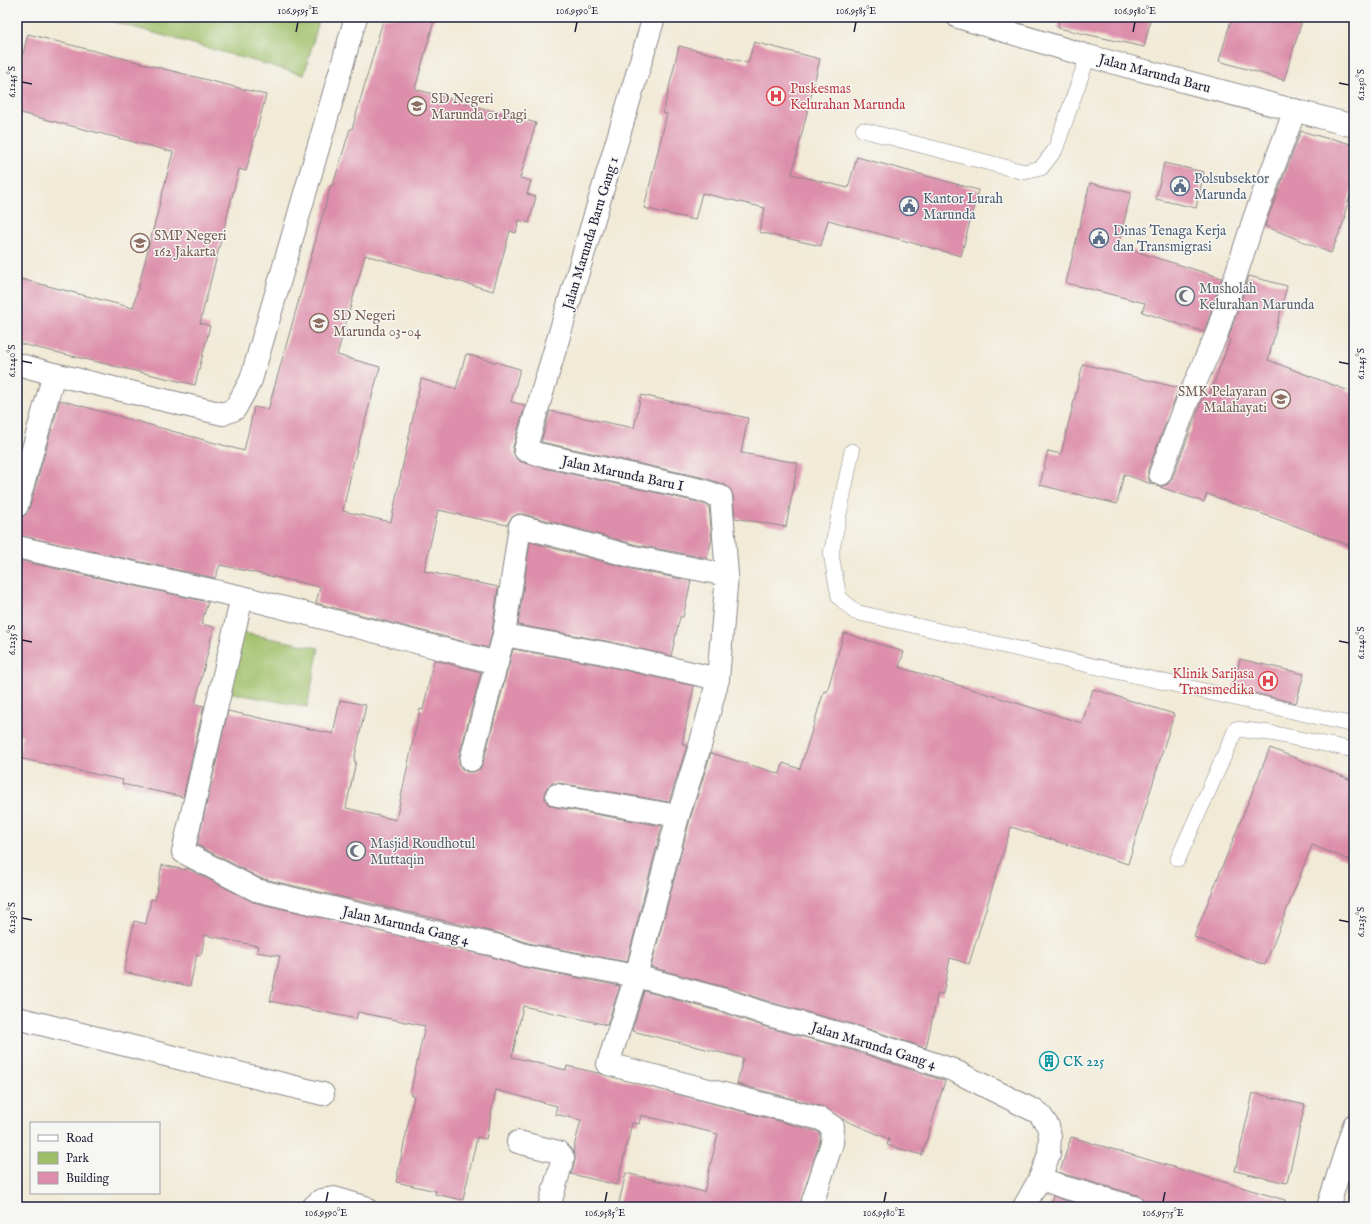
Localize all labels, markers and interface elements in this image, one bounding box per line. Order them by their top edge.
text: 106.9595°E [277,5,319,18]
text: 106.9590°E [556,5,598,18]
text: 106.9585°E [836,5,876,18]
text: 106.9580°E [1114,5,1156,18]
street label: Jalan Marunda Baru [1095,50,1213,98]
text: 6.1245°S [6,66,19,98]
text: 6.1250°S [1355,69,1368,101]
place label: Puskesmas Kelurahan Marunda [790,80,906,114]
hospital icon: Puskesmas Kelurahan Marunda [765,85,787,107]
place label: SD Negeri Marunda 01 Pagi [431,90,527,124]
school or university icon: SD Negeri Marunda 01 Pagi [406,95,428,117]
street label: Jalan Marunda Baru Gang 1 [559,155,623,314]
place label: Polsubsektor Marunda [1194,170,1269,204]
public building icon: Polsubsektor Marunda [1169,175,1191,197]
place label: Kantor Lurah Marunda [923,190,1003,224]
public building icon: Kantor Lurah Marunda [898,195,920,217]
place label: Dinas Tenaga Kerja dan Transmigrasi [1113,222,1227,256]
place label: SMP Negeri 162 Jakarta [154,227,227,261]
public building icon: Dinas Tenaga Kerja dan Transmigrasi [1088,227,1110,249]
school or university icon: SMP Negeri 162 Jakarta [129,232,151,254]
place label: Musholah Kelurahan Marunda [1199,280,1315,314]
mosque icon: Musholah Kelurahan Marunda [1174,285,1196,307]
place label: SD Negeri Marunda 03-04 [333,307,421,341]
school or university icon: SD Negeri Marunda 03-04 [308,312,330,334]
text: 6.1240°S [6,345,19,377]
text: 6.1245°S [1355,348,1368,380]
place label: SMK Pelayaran Malahayati [1178,383,1268,417]
school or university icon: SMK Pelayaran Malahayati [1270,388,1292,410]
street label: Jalan Marunda Baru I [558,452,685,496]
text: 6.1235°S [6,625,19,655]
text: 6.1240°S [1355,627,1368,659]
place label: Klinik Sarijasa Transmedika [1172,665,1255,699]
hospital icon: Klinik Sarijasa Transmedika [1257,670,1279,692]
place label: Masjid Roudhotul Muttaqin [370,835,475,869]
mosque icon: Masjid Roudhotul Muttaqin [345,840,367,862]
text: 6.1230°S [6,902,19,934]
street label: Jalan Marunda Gang 4 [339,902,471,949]
text: 6.1235°S [1355,907,1368,937]
street label: Jalan Marunda Gang 4 [807,1018,938,1074]
building icon: CK 225 [1038,1050,1060,1072]
place label: CK 225 [1063,1053,1104,1071]
legend [30,1122,160,1194]
text: Road [66,1131,94,1146]
text: Park [66,1151,89,1166]
text: Building [66,1171,110,1186]
text: 106.9590°E [305,1207,347,1220]
text: 106.9585°E [585,1207,625,1220]
text: 106.9580°E [863,1207,905,1220]
text: 106.9575°E [1142,1207,1184,1220]

